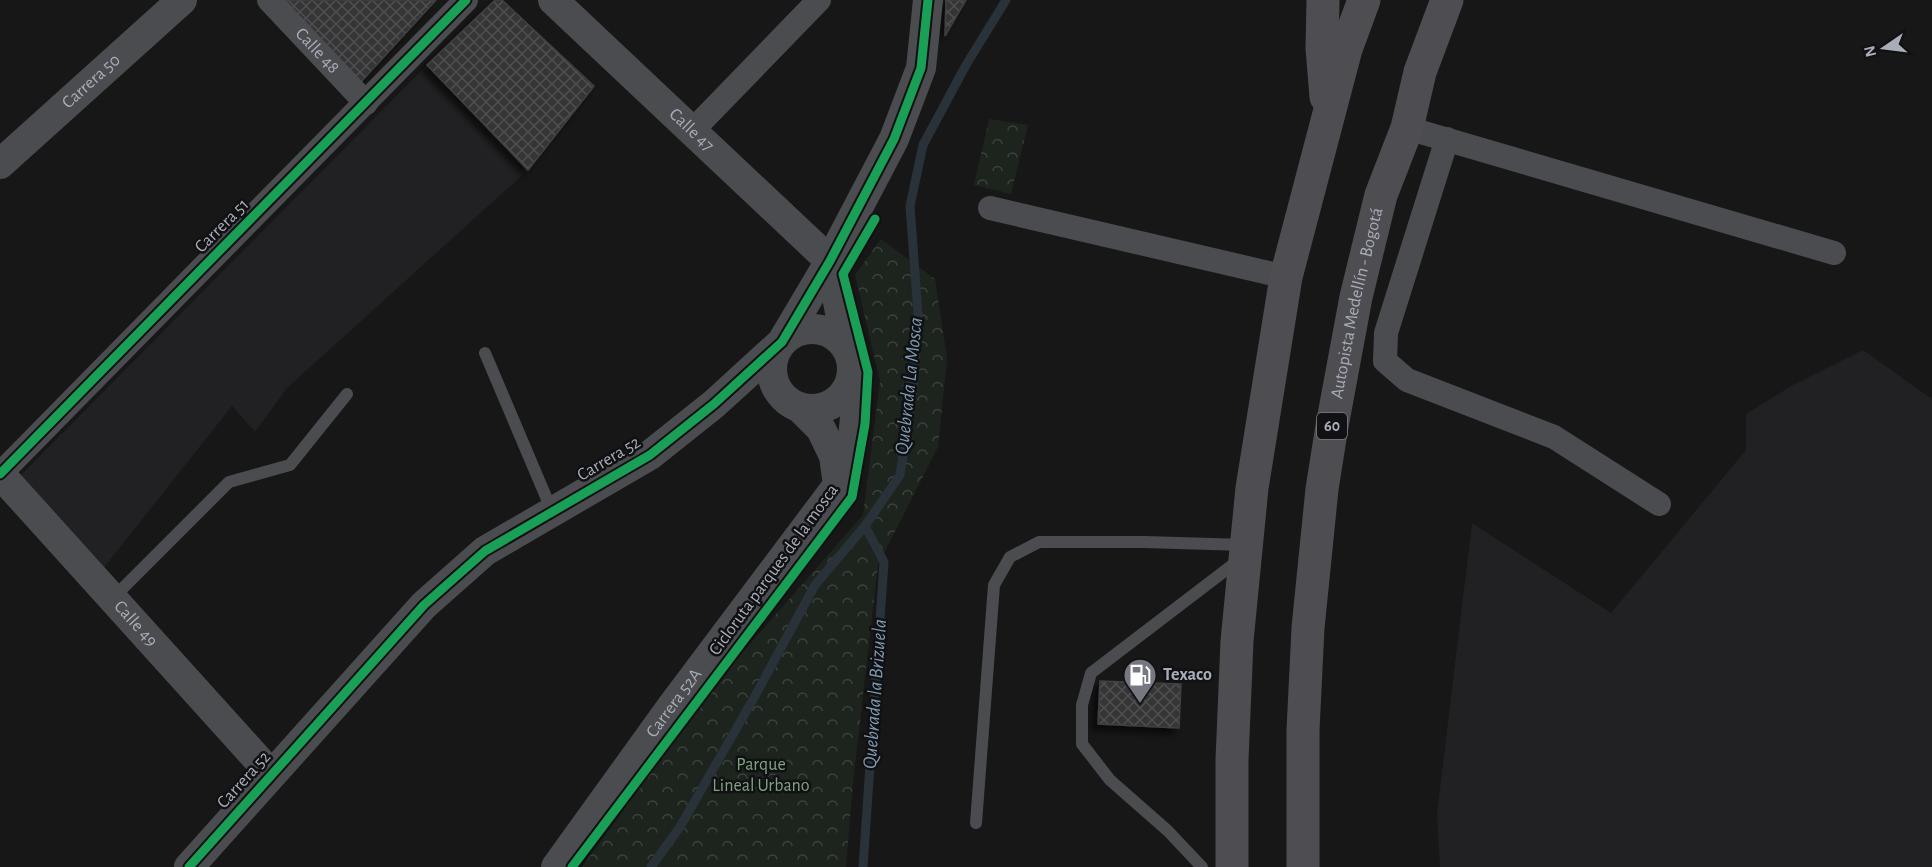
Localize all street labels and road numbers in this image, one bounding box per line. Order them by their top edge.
street label: Calle 48 [292,25,342,77]
street label: Carrera 50 [59,51,124,112]
street label: Calle 47 [665,105,717,155]
street label: Carrera 51 [192,196,252,256]
street label: Autopista Medellín - Bogotá [1328,206,1387,400]
road number: 60 [1317,413,1347,439]
street label: Carrera 52 [574,433,644,485]
street label: Cicloruta parques de la mosca [706,481,842,659]
street label: Calle 49 [110,597,161,650]
street label: Carrera 52A [643,665,706,741]
street label: Carrera 52 [214,748,274,812]

